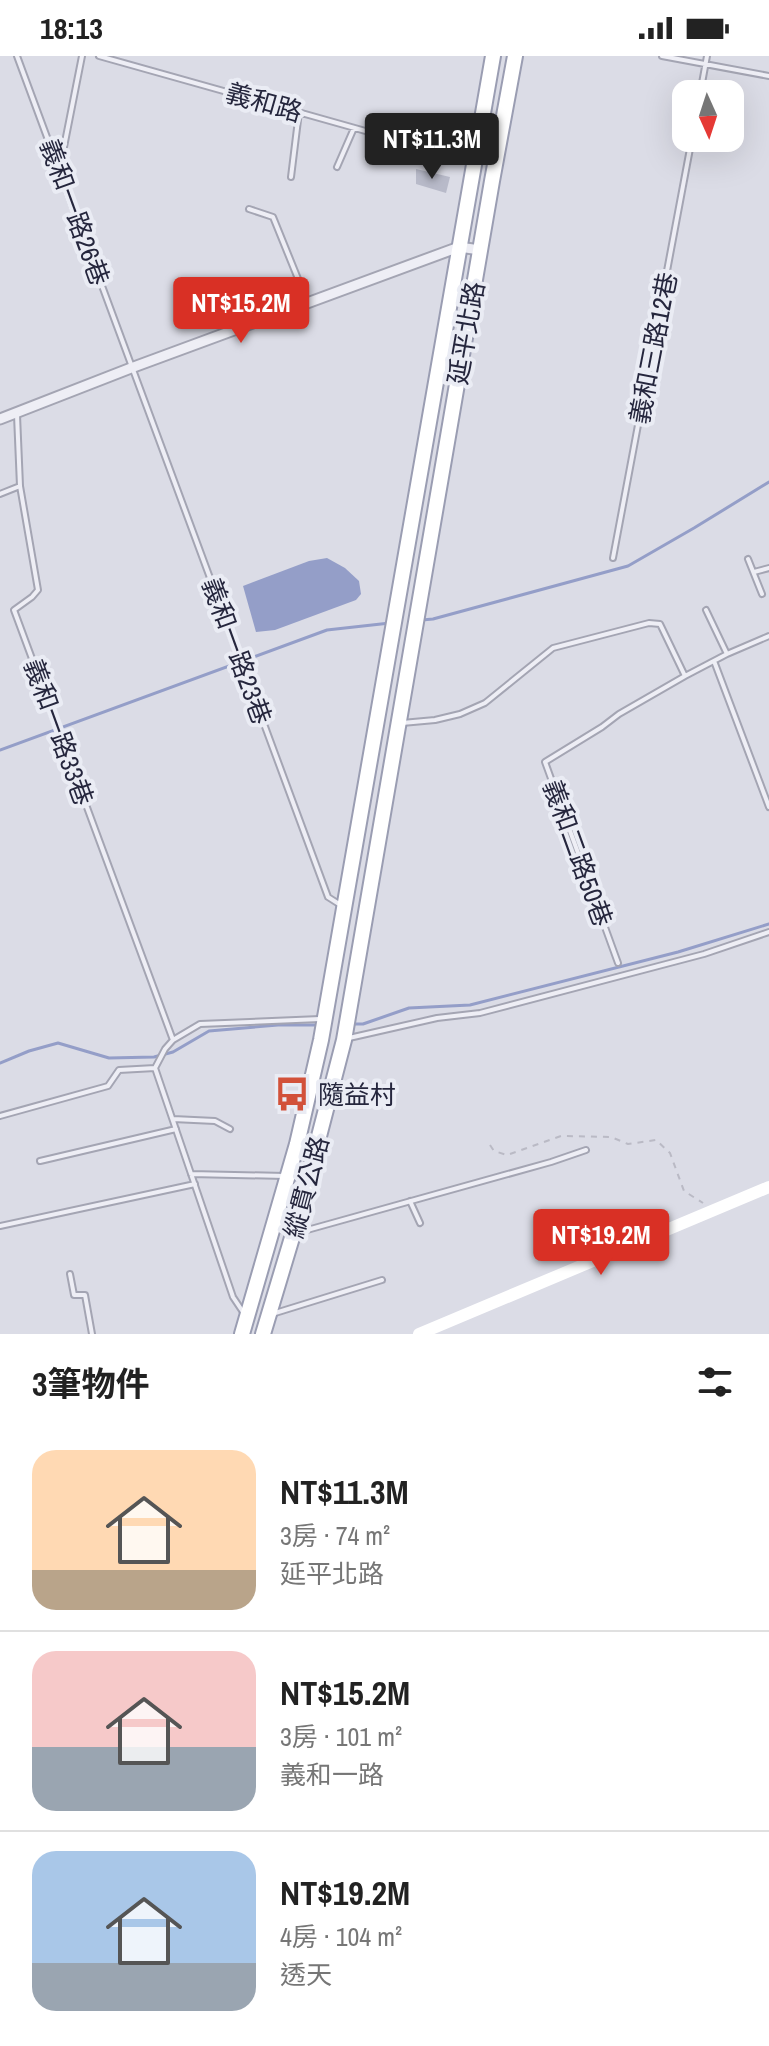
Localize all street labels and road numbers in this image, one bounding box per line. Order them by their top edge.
street label: 義和路 [222,74,306,130]
street label: 義和一路26巷 [32,134,118,290]
street label: 義和三路12巷 [621,269,685,427]
street label: 延平北路 [440,279,492,387]
street label: 義和一路23巷 [194,573,280,729]
street label: 義和一路33巷 [16,654,102,810]
street label: 義和二路50巷 [535,775,621,931]
street label: 縱貫公路 [276,1132,336,1242]

